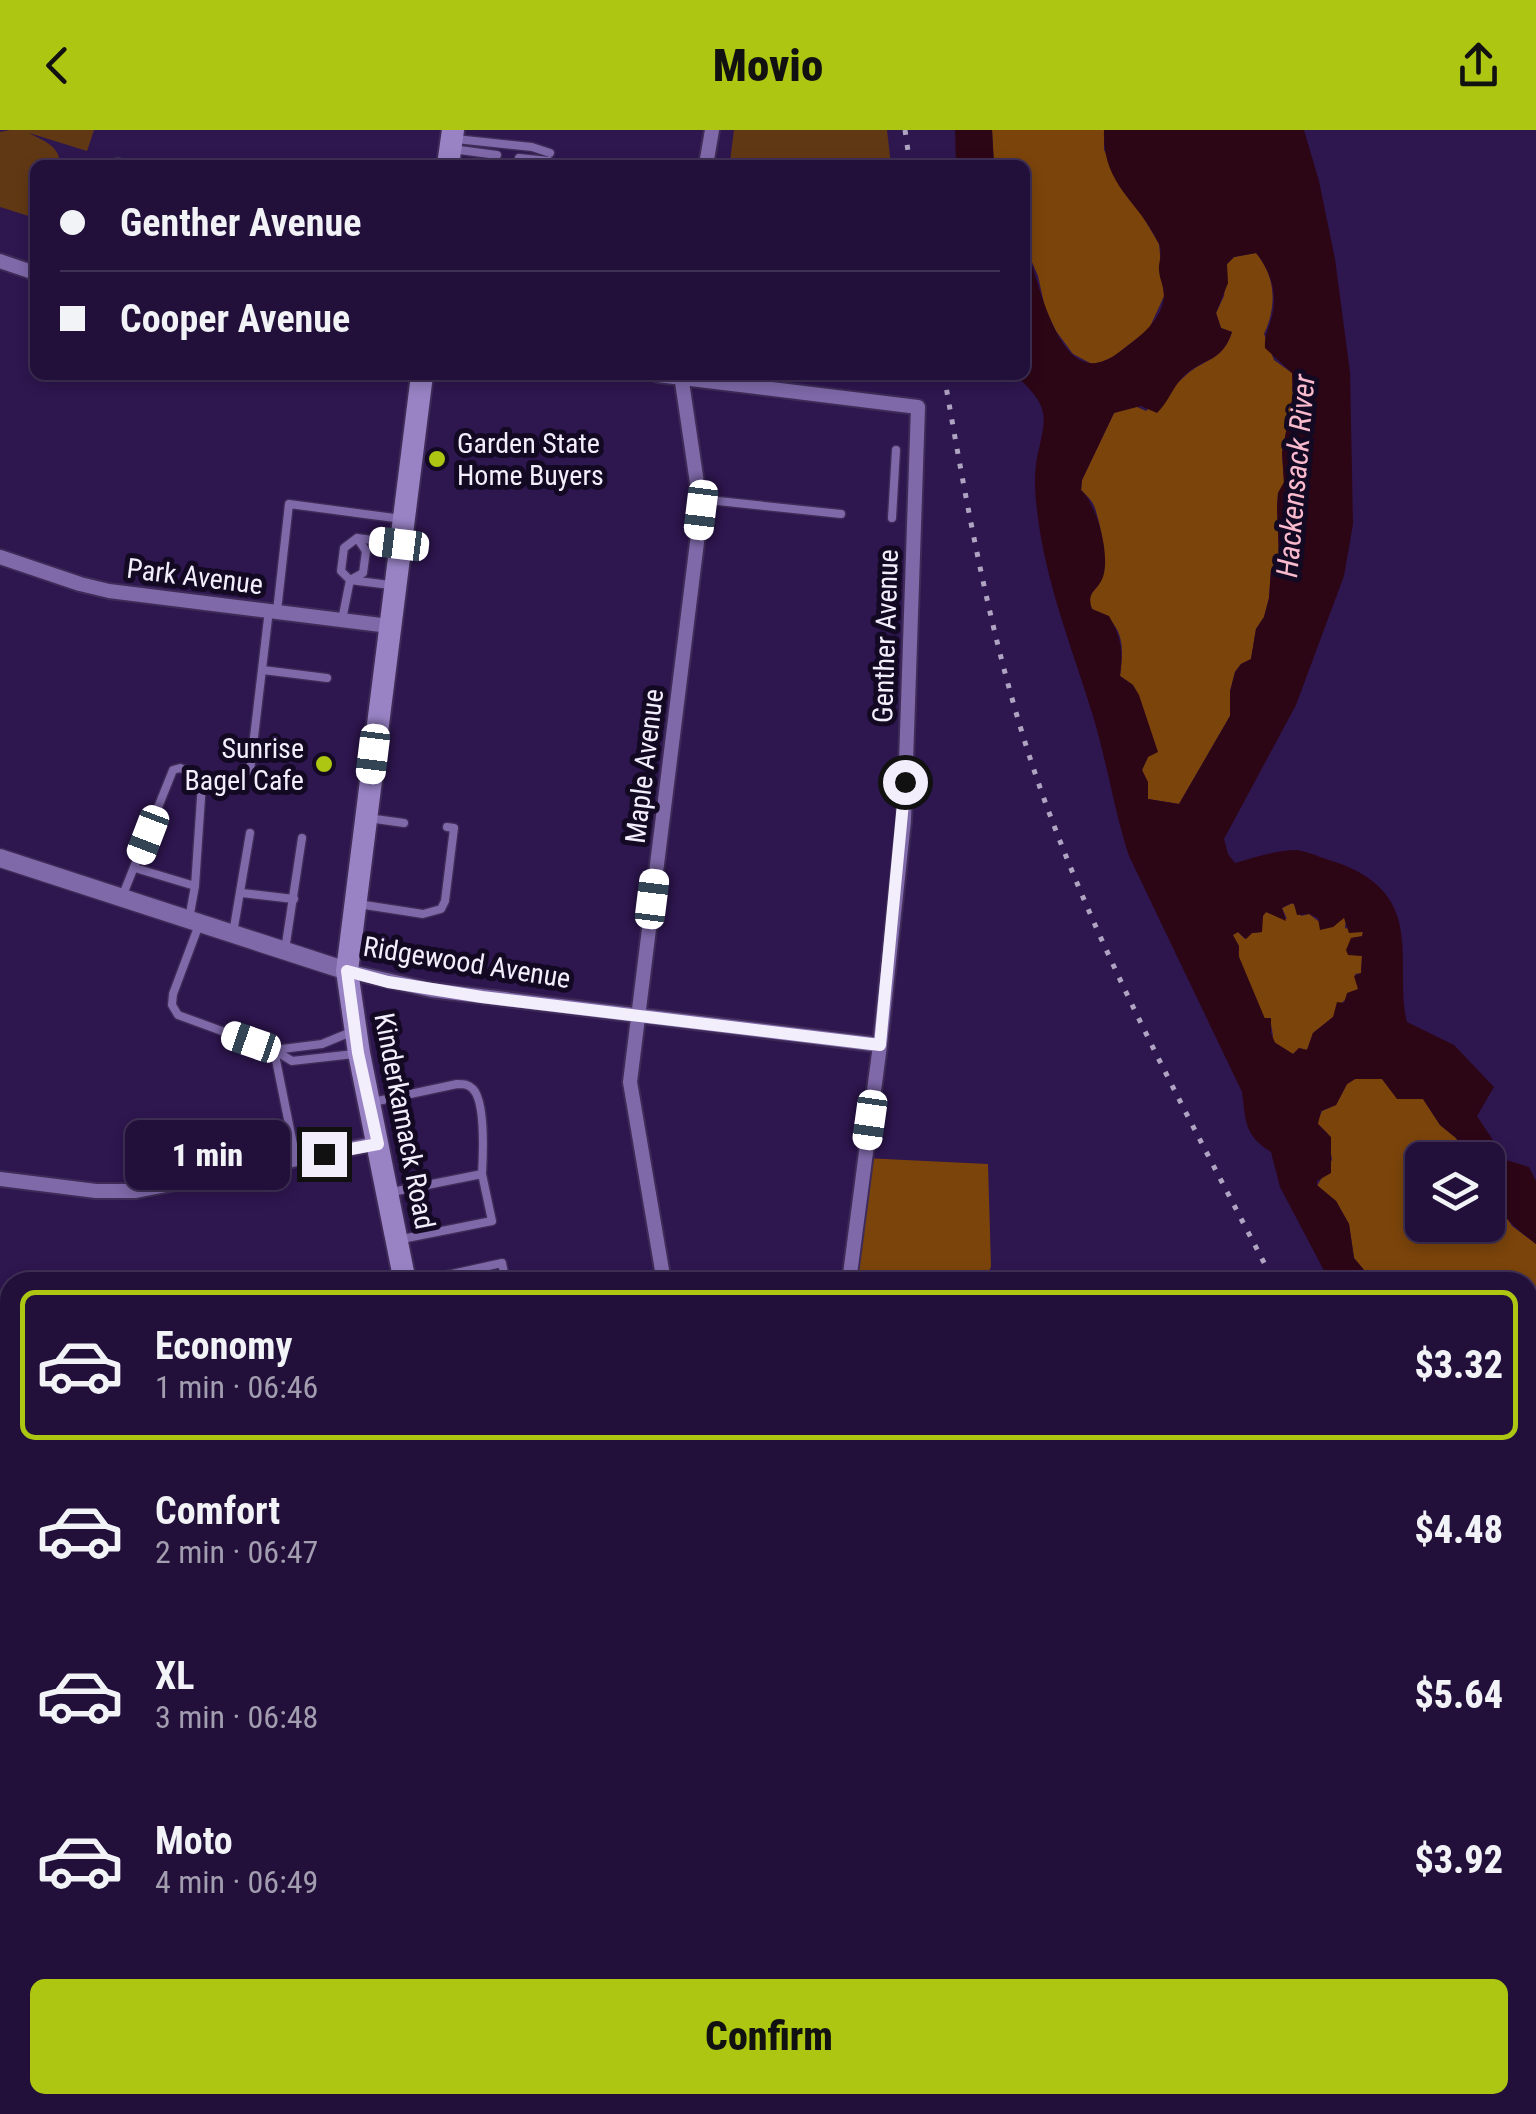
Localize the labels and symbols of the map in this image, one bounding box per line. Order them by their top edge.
water label: Hackensack River [1269,372,1322,579]
place label: Garden State Home Buyers [457,427,604,492]
marker: Garden State Home Buyers [426,448,448,470]
car [682,478,720,542]
car [367,525,431,563]
street label: Genther Avenue [866,549,905,723]
street label: Park Avenue [125,552,265,601]
street label: Maple Avenue [619,687,670,845]
car [354,722,392,786]
place label: Sunrise Bagel Cafe [185,732,304,797]
marker: Sunrise Bagel Cafe [313,753,335,775]
route start [883,760,928,805]
car [123,802,173,868]
car [633,867,671,931]
street label: Ridgewood Avenue [361,930,573,995]
street label: Kinderkamack Road [367,1010,442,1232]
car [218,1018,284,1066]
car [851,1088,889,1152]
callout: 1 min [124,1119,289,1189]
route end [302,1132,347,1177]

